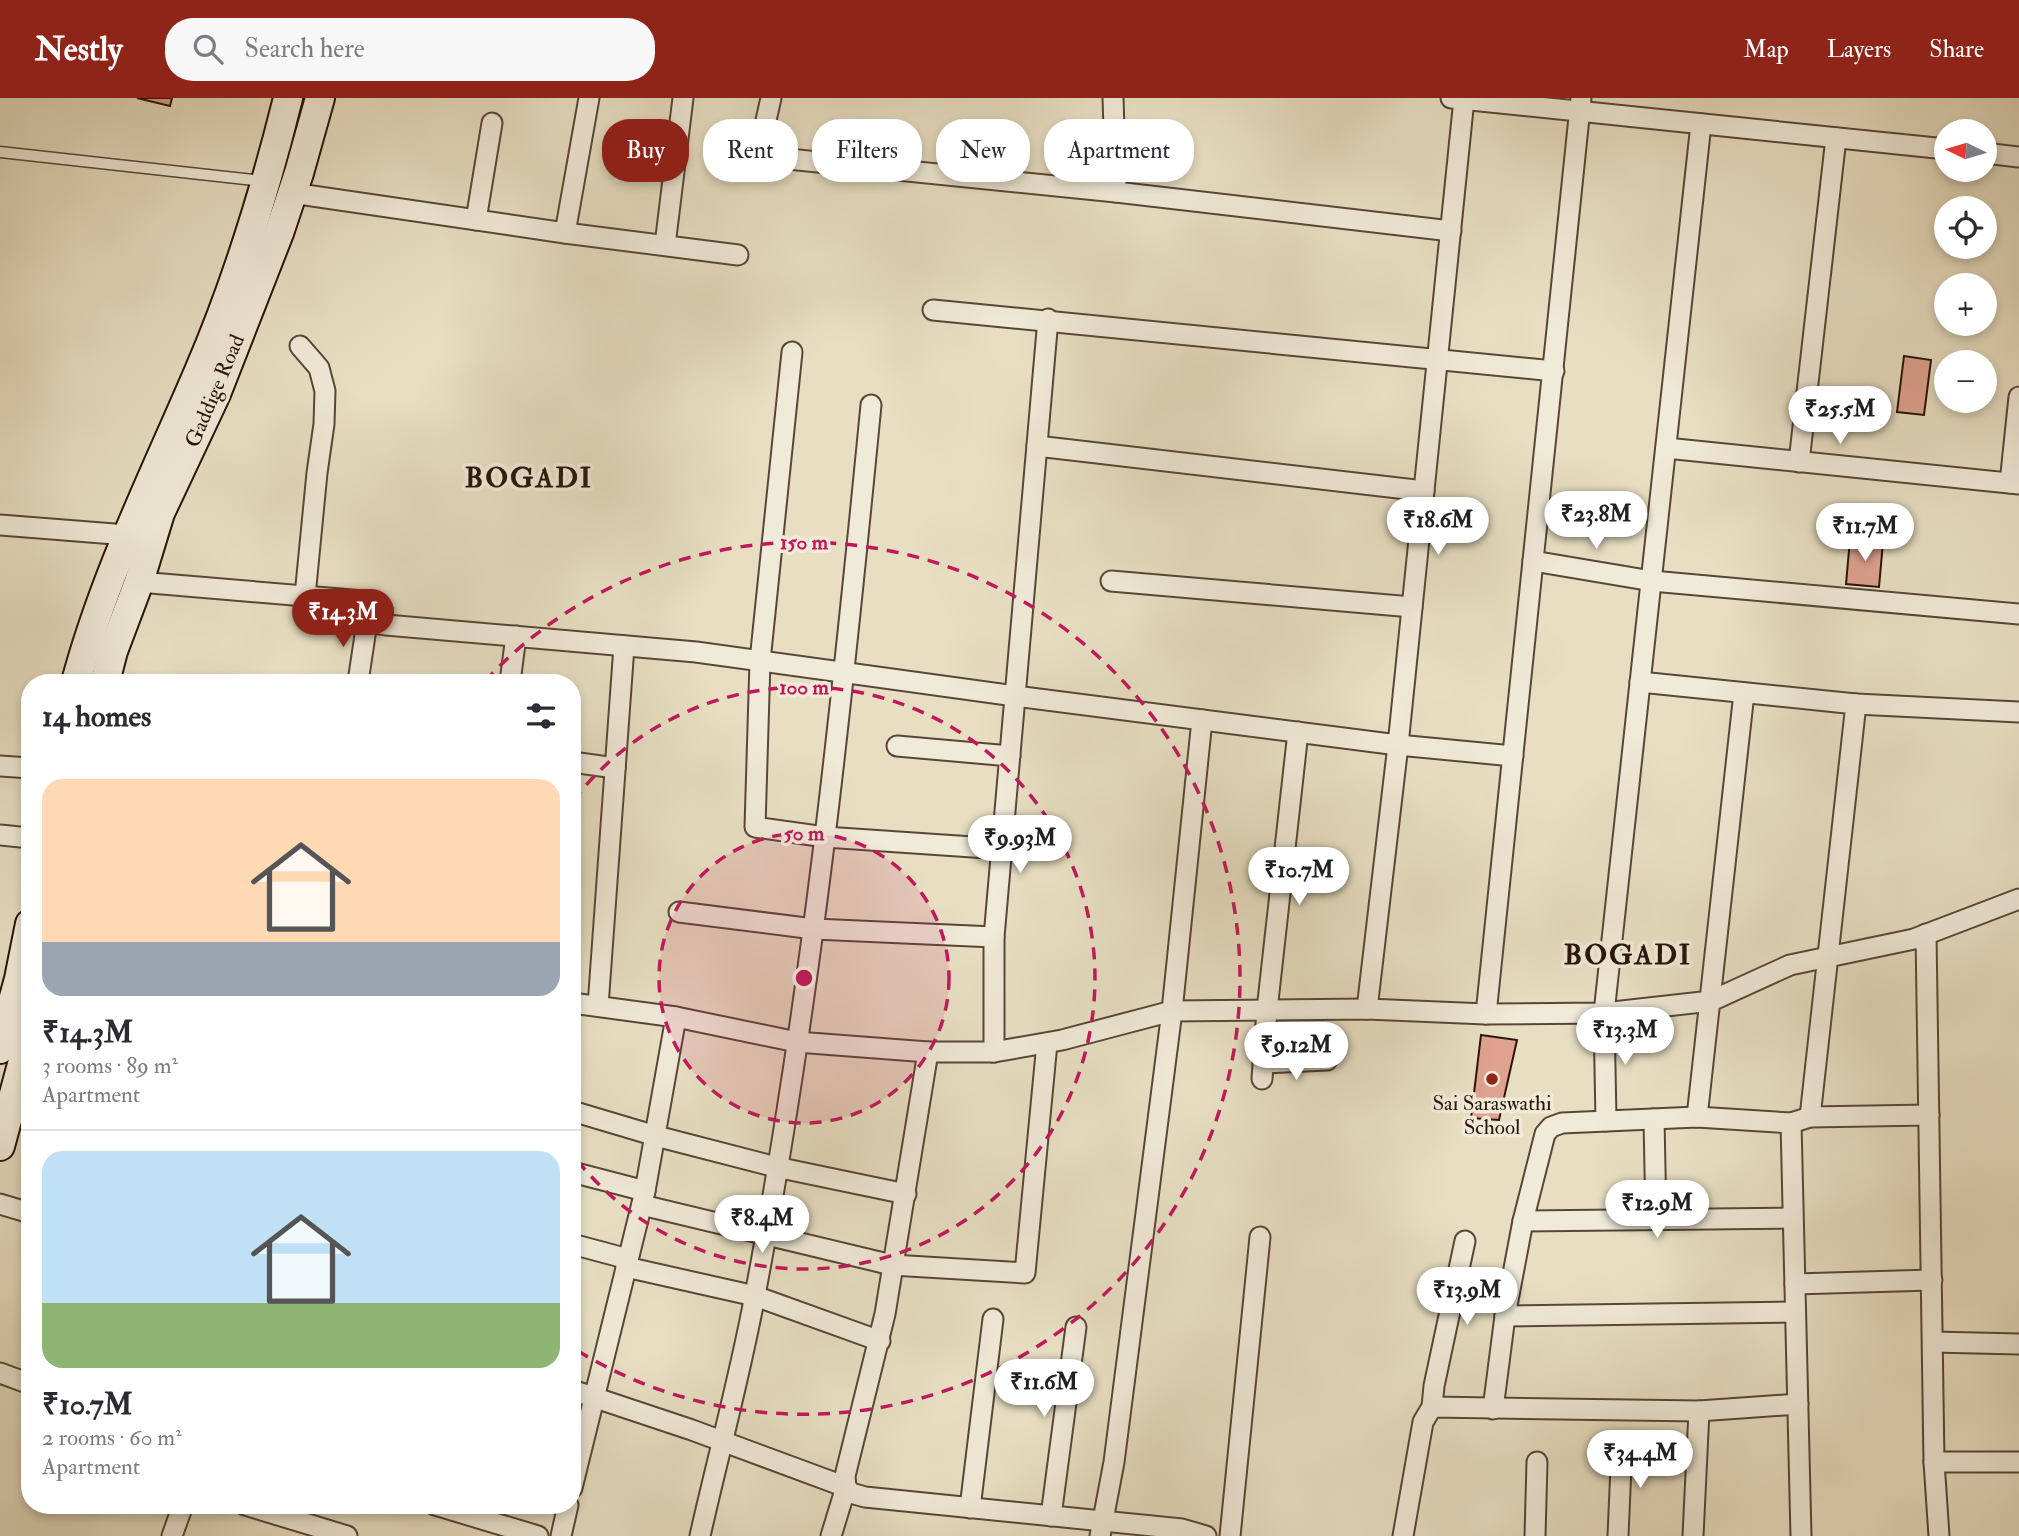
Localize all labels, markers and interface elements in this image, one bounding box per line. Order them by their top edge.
search box [165,18,655,81]
text: Nestly [35,29,123,70]
icon: search [189,30,227,68]
text: Search here [245,33,365,65]
text: Map [1744,34,1789,65]
text: Layers [1827,34,1891,65]
text: Share [1929,34,1984,65]
chip: Buy [602,119,689,182]
chip: Rent [703,119,798,182]
chip: Filters [812,119,922,182]
chip: New [936,119,1030,182]
chip: Apartment [1044,119,1194,182]
north arrow [1934,119,1997,182]
map controls [1934,119,1997,413]
button: locate [1934,196,1997,259]
button: + [1934,273,1997,336]
street label: Gaddige Road [179,330,251,451]
button: − [1934,350,1997,413]
pin: ₹25.5M [1783,386,1897,446]
text: ₹25.5M [1805,394,1875,423]
district label: BOGADI [465,461,593,496]
pin: ₹23.8M [1539,491,1653,551]
pin: ₹18.6M [1381,498,1495,557]
text: ₹23.8M [1560,499,1632,528]
pin: ₹11.7M [1808,504,1922,563]
text: ₹18.6M [1403,505,1473,534]
text: ₹11.7M [1832,511,1898,540]
text: 150 m [780,529,829,556]
pin: ₹14.3M [286,589,400,649]
text: ₹14.3M [308,597,378,626]
text: 100 m [779,674,830,701]
icon: filters [522,697,560,735]
text: 14 homes [42,698,151,735]
pin: ₹9.93M [963,816,1077,875]
text: 50 m [784,820,825,847]
text: ₹9.93M [984,823,1056,852]
icon: home [238,824,364,950]
pin: ₹10.7M [1242,848,1356,907]
text: ₹10.7M [1264,855,1334,884]
district label: BOGADI [1564,938,1692,973]
centre of rings [792,966,816,990]
pin: ₹13.3M [1568,1007,1682,1067]
text: ₹14.3M [42,1014,133,1051]
text: ₹13.3M [1592,1015,1658,1044]
pin: ₹9.12M [1239,1023,1353,1082]
text: ₹9.12M [1260,1030,1332,1059]
text: 3 rooms · 89 m² [42,1051,178,1080]
marker: Sai Saraswathi School [1484,1071,1500,1087]
text: Apartment [42,1080,140,1109]
place label: Sai Saraswathi School [1432,1090,1552,1141]
pin: ₹12.9M [1600,1180,1714,1240]
text: ₹12.9M [1621,1188,1693,1217]
icon: home [238,1196,364,1322]
pin: ₹8.4M [713,1196,811,1255]
text: ₹8.4M [730,1203,794,1232]
pin: ₹13.9M [1410,1268,1524,1327]
text: ₹13.9M [1433,1275,1501,1304]
pin: ₹11.6M [987,1360,1101,1419]
text: ₹11.6M [1010,1367,1078,1396]
text: ₹10.7M [42,1386,133,1423]
text: 2 rooms · 60 m² [42,1423,182,1452]
pin: ₹34.4M [1583,1430,1697,1490]
text: ₹34.4M [1603,1438,1677,1467]
text: Apartment [42,1452,140,1481]

